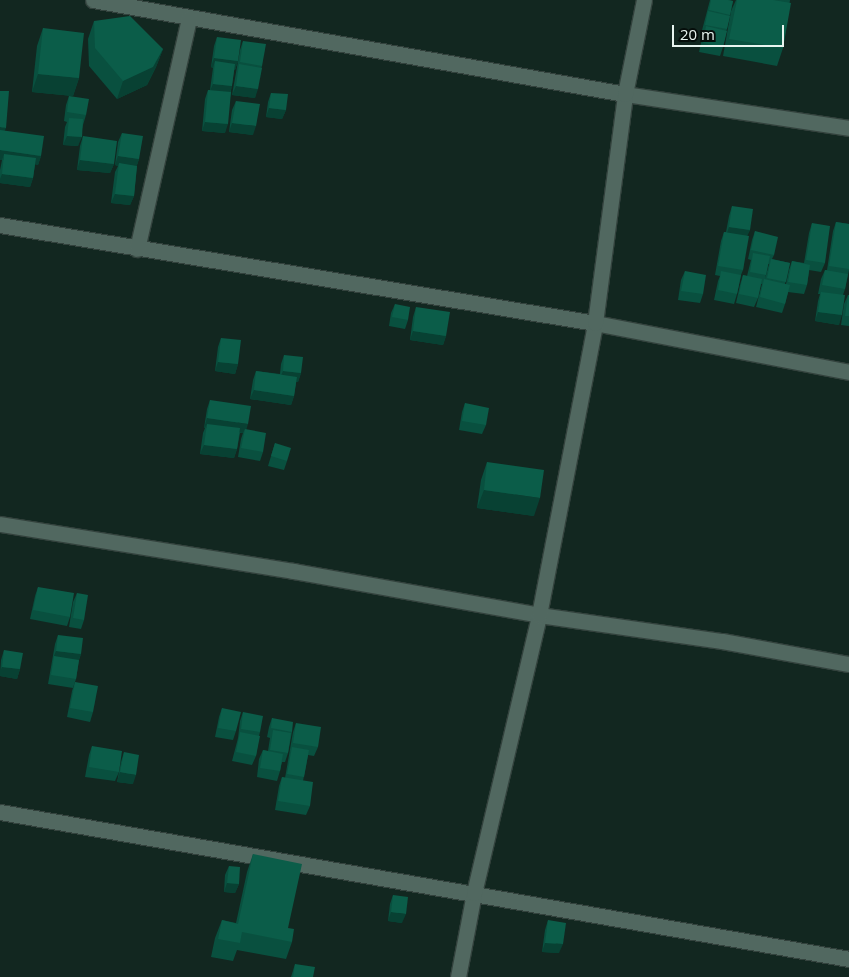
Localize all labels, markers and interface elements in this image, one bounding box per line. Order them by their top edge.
scale bar [674,15,786,47]
text: 20 m [680,24,715,44]

